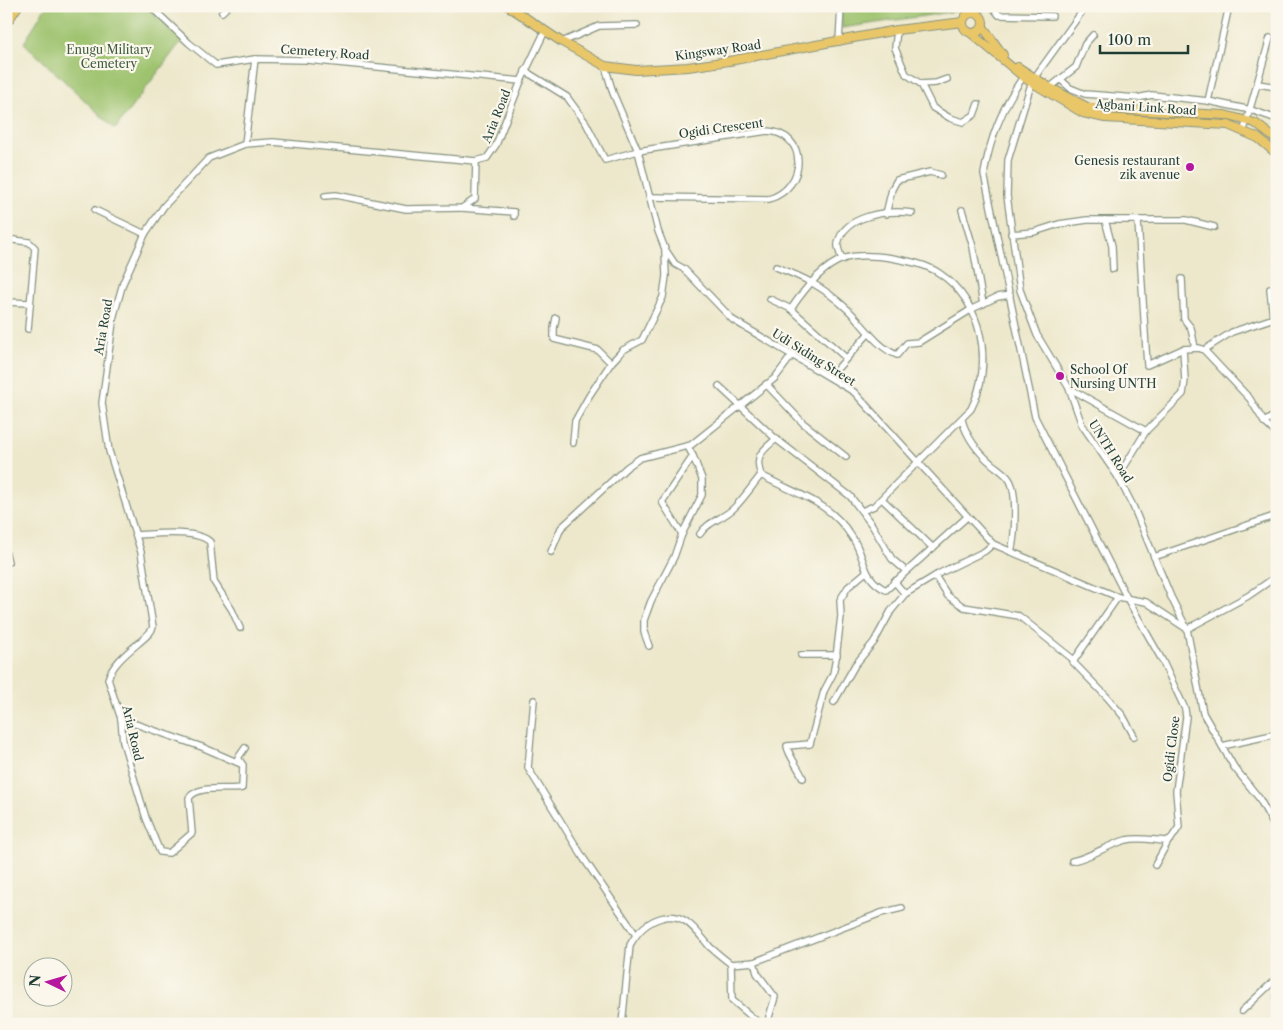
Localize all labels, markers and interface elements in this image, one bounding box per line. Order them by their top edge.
scale bar [1100,22,1188,54]
text: 100 m [1108,30,1151,49]
street label: Kingsway Road [674,36,763,63]
street label: Cemetery Road [280,41,371,63]
park label: Enugu Military Cemetery [66,42,152,71]
street label: Aria Road [478,86,514,146]
street label: Agbani Link Road [1094,96,1198,118]
street label: Ogidi Crescent [678,115,765,141]
place label: Genesis restaurant zik avenue [1074,153,1181,182]
marker: Genesis restaurant zik avenue [1184,161,1196,173]
street label: Aria Road [91,297,115,357]
street label: Udi Siding Street [769,325,859,389]
place label: School Of Nursing UNTH [1070,362,1156,391]
marker: School Of Nursing UNTH [1054,370,1066,382]
street label: UNTH Road [1086,417,1137,486]
street label: Aria Road [119,703,147,763]
street label: Ogidi Close [1160,715,1183,783]
north arrow [22,958,72,1008]
text: N [26,974,45,988]

